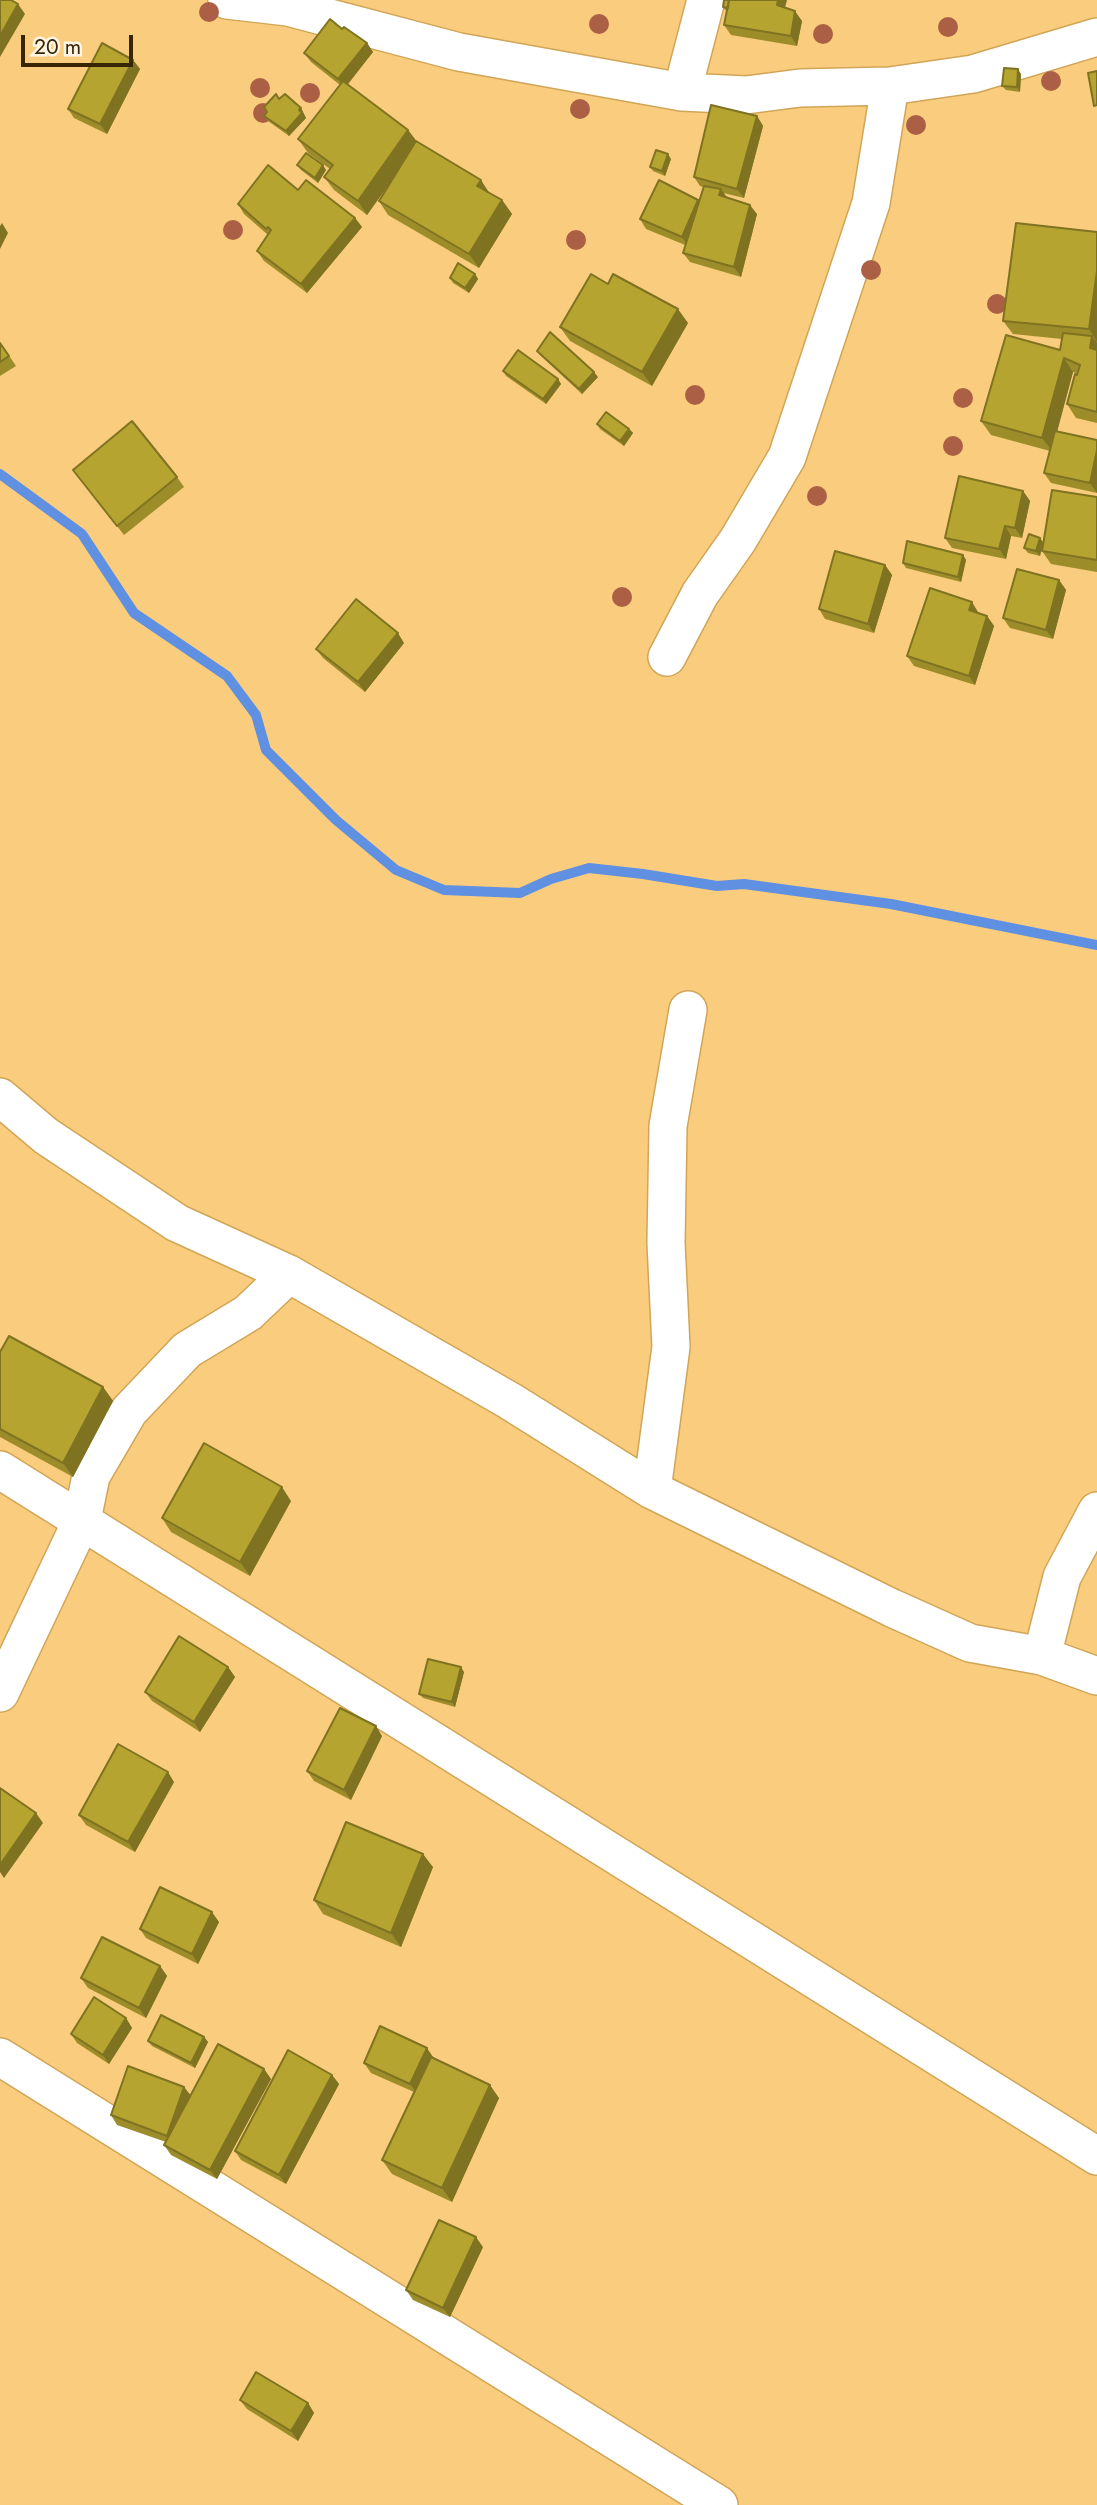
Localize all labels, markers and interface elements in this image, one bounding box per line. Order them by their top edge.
scale bar [24,21,136,65]
text: 20 m [34,32,81,62]

